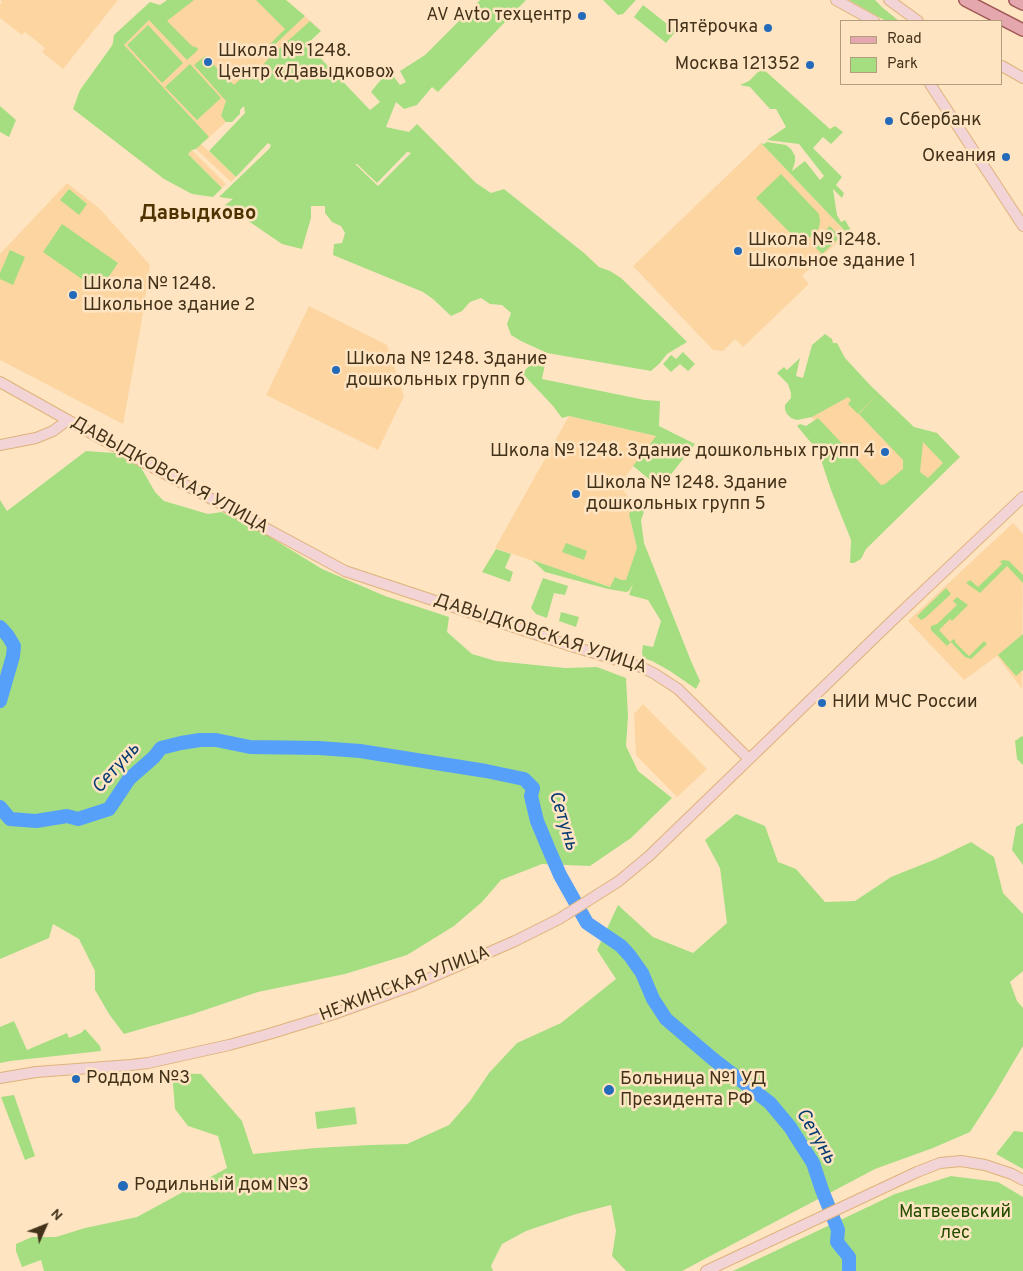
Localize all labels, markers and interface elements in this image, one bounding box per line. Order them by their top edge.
place label: AV Avto техцентр [426,5,572,27]
marker: AV Avto техцентр [576,10,588,22]
place label: Пятёрочка [667,17,758,39]
legend [840,20,1003,85]
marker: Пятёрочка [762,22,774,34]
text: Road [887,30,922,49]
place label: Школа № 1248. Центр «Давыдково» [218,41,394,84]
place label: Москва 121352 [675,54,800,76]
text: Park [887,55,918,74]
marker: Школа № 1248. Центр «Давыдково» [202,56,214,68]
marker: Москва 121352 [804,59,816,71]
place label: Сбербанк [899,110,982,132]
marker: Сбербанк [883,115,895,127]
place label: Океания [922,146,996,168]
marker: Океания [1000,151,1012,163]
district label: Давыдково [140,203,256,227]
place label: Школа № 1248. Школьное здание 1 [748,230,916,272]
marker: Школа № 1248. Школьное здание 1 [732,245,744,257]
place label: Школа № 1248. Школьное здание 2 [83,274,255,316]
marker: Школа № 1248. Школьное здание 2 [67,289,79,301]
place label: Школа № 1248. Здание дошкольных групп 6 [346,349,547,392]
marker: Школа № 1248. Здание дошкольных групп 6 [330,364,342,376]
street label: ДАВЫДКОВСКАЯ УЛИЦА [66,413,272,539]
place label: Школа № 1248. Здание дошкольных групп 4 [490,441,875,463]
marker: Школа № 1248. Здание дошкольных групп 4 [879,446,891,458]
place label: Школа № 1248. Здание дошкольных групп 5 [586,473,787,516]
marker: Школа № 1248. Здание дошкольных групп 5 [570,488,582,500]
street label: ДАВЫДКОВСКАЯ УЛИЦА [431,590,649,680]
place label: НИИ МЧС России [832,692,977,714]
marker: НИИ МЧС России [816,697,828,709]
water label: Сетунь [88,739,146,799]
water label: Сетунь [542,789,582,853]
street label: НЕЖИНСКАЯ УЛИЦА [317,943,493,1027]
place label: Роддом №3 [86,1068,190,1090]
place label: Больница №1 УД Президента РФ [620,1069,767,1112]
marker: Роддом №3 [70,1073,82,1085]
marker: Больница №1 УД Президента РФ [602,1083,616,1097]
water label: Сетунь [790,1105,840,1169]
place label: Родильный дом №3 [134,1175,309,1197]
marker: Родильный дом №3 [116,1179,130,1193]
north arrow [20,1201,70,1251]
park label: Матвеевский лес [899,1202,1011,1244]
text: N [47,1206,66,1225]

